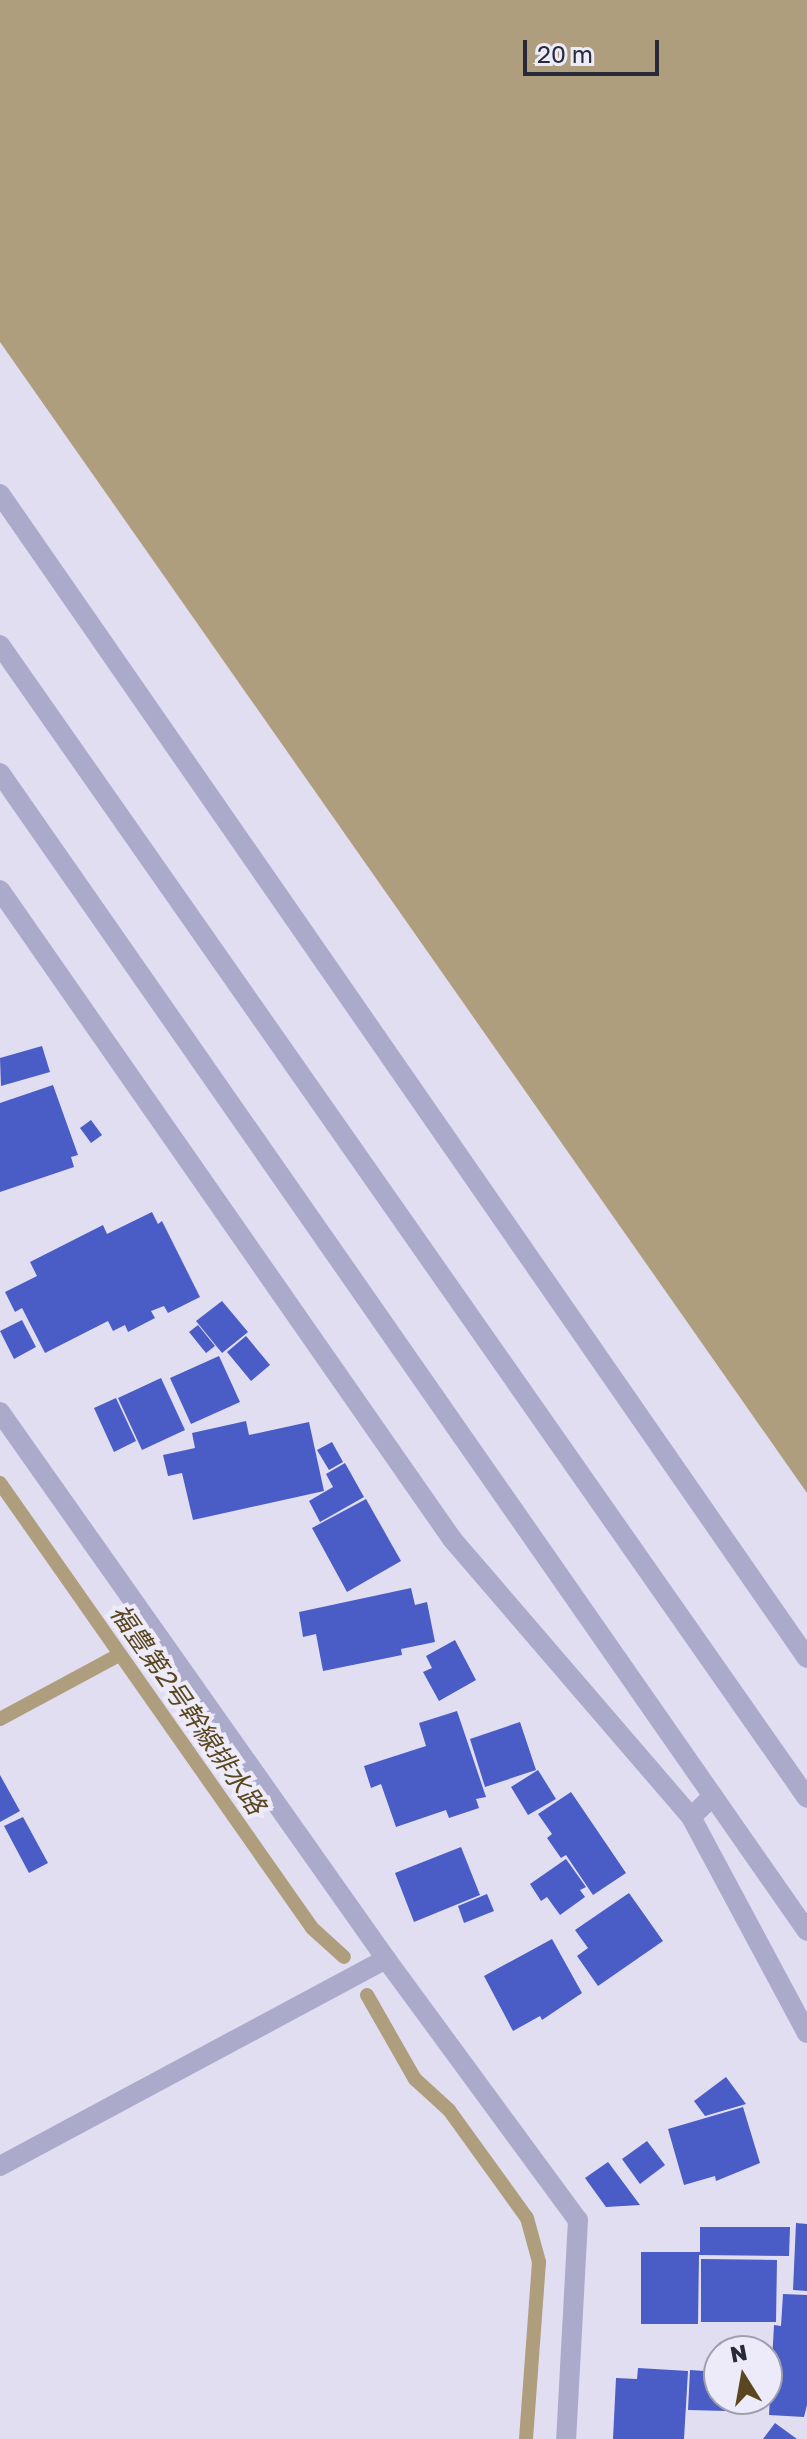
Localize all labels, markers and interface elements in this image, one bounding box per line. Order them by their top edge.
scale bar [527,24,663,74]
text: 20 m [537,39,593,68]
water label: 福豊第2号幹線排水路 [104,1598,272,1820]
north arrow [703,2335,783,2415]
text: N [728,2338,749,2368]

